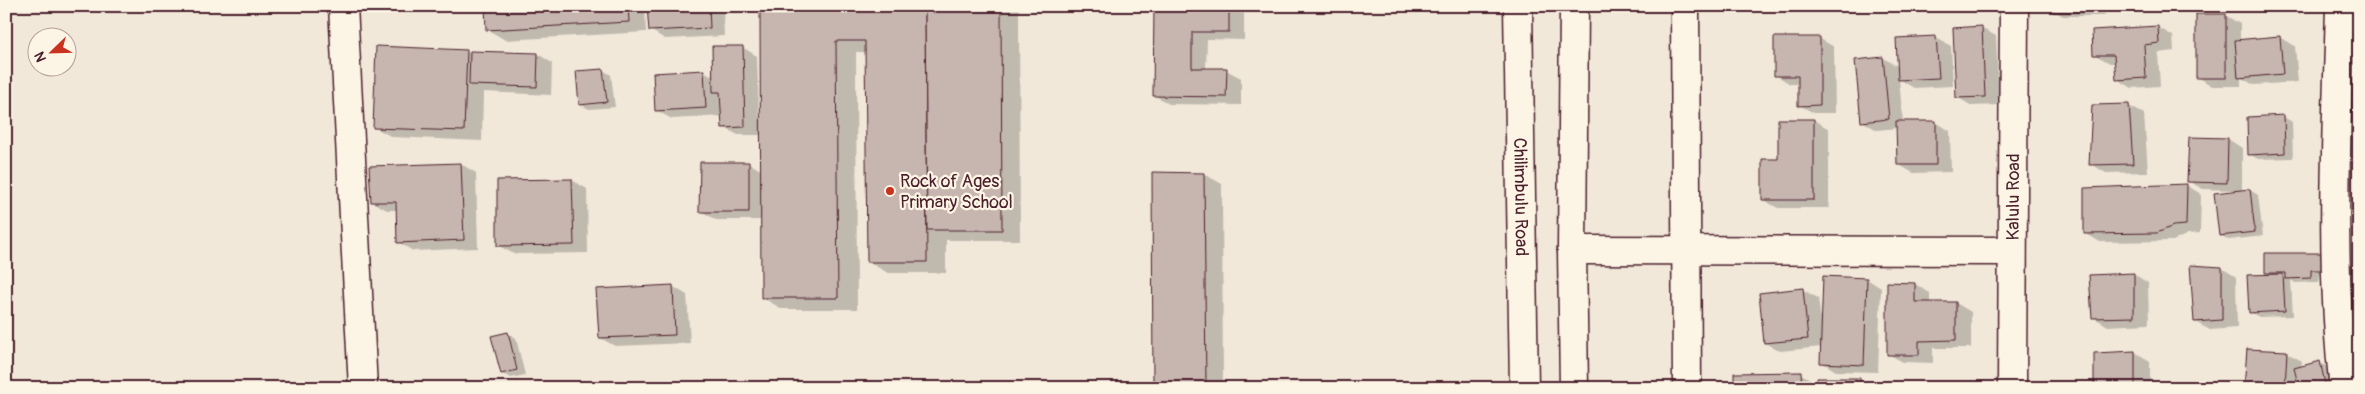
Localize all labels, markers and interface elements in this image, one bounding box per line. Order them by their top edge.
north arrow [28,28,78,78]
text: N [31,49,50,65]
street label: Chilimbulu Road [1509,138,1533,256]
street label: Kalulu Road [2001,153,2025,241]
place label: Rock of Ages Primary School [900,170,1013,214]
marker: Rock of Ages Primary School [884,185,896,197]

